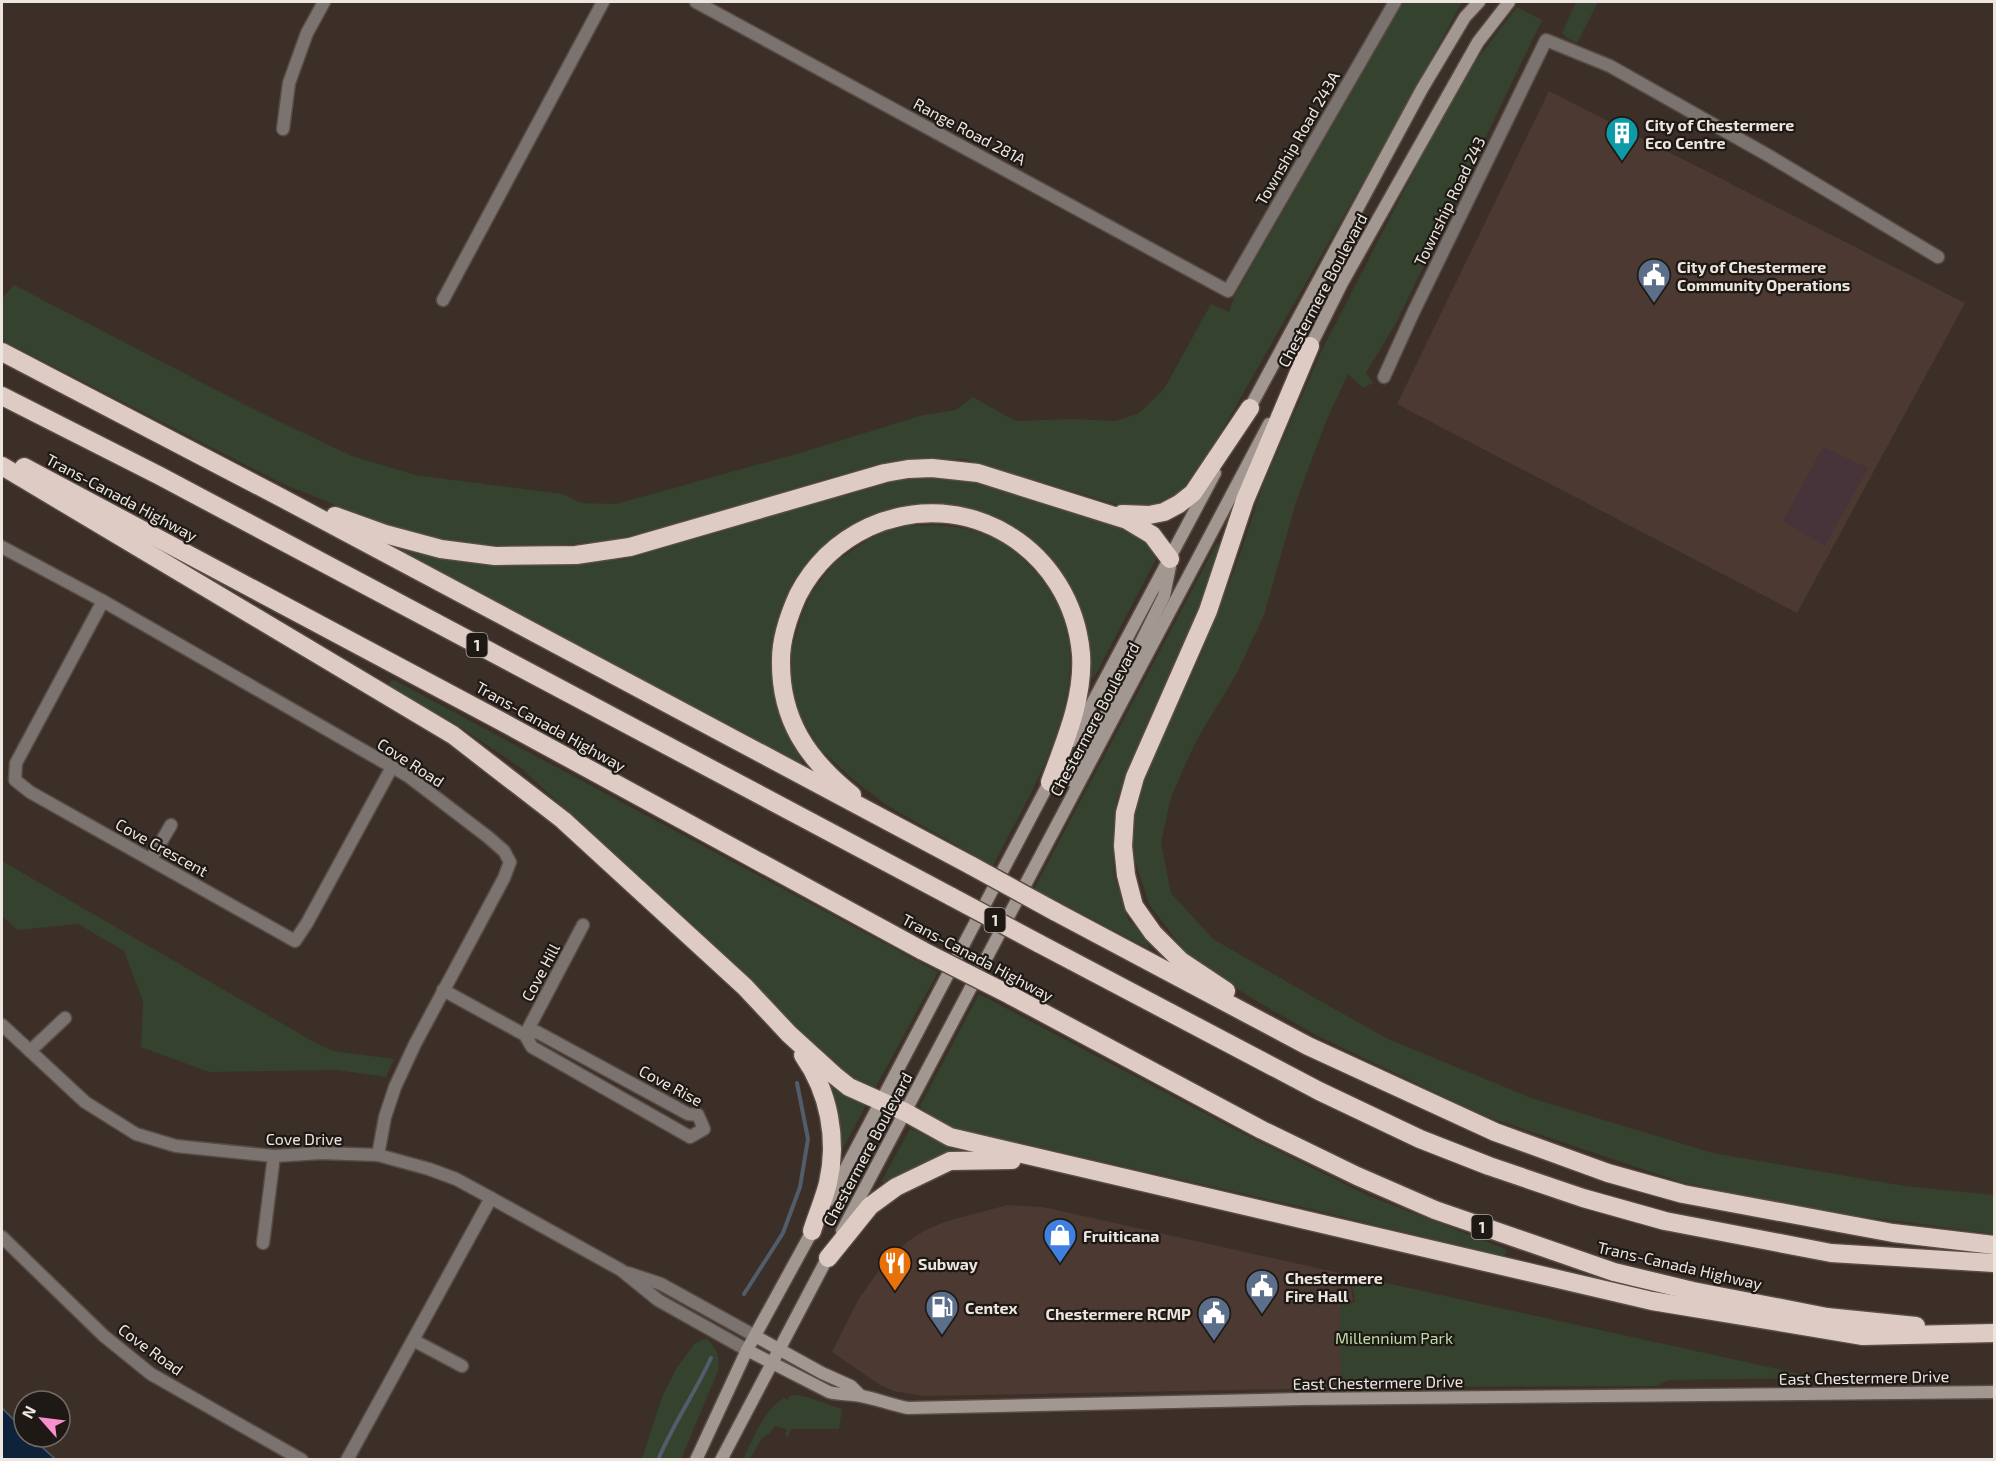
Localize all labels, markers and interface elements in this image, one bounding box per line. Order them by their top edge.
street label: Township Road 243A [1251,68,1343,208]
street label: Range Road 281A [911,93,1029,169]
building icon: City of Chestermere Eco Centre [1604,115,1640,162]
place label: City of Chestermere Eco Centre [1645,115,1794,152]
street label: Township Road 243 [1409,133,1489,269]
street label: Chestermere Boulevard [1273,210,1371,370]
public building icon: City of Chestermere Community Operations [1636,257,1672,304]
place label: City of Chestermere Community Operations [1677,257,1850,295]
street label: Trans-Canada Highway [43,449,201,545]
road number: 1 [466,633,488,657]
street label: Chestermere Boulevard [1045,639,1143,799]
street label: Trans-Canada Highway [473,677,630,775]
street label: Cove Road [374,733,448,791]
street label: Cove Crescent [113,814,211,880]
road number: 1 [984,908,1006,932]
street label: Trans-Canada Highway [899,909,1057,1005]
street label: Cove Hill [517,940,563,1004]
street label: Cove Rise [636,1060,706,1110]
street label: Chestermere Boulevard [818,1069,916,1229]
street label: Cove Drive [266,1129,342,1148]
road number: 1 [1472,1215,1492,1239]
shop icon: Fruiticana [1042,1217,1078,1264]
place label: Fruiticana [1083,1226,1159,1245]
street label: Trans-Canada Highway [1596,1237,1765,1293]
restaurant icon: Subway [877,1245,913,1292]
place label: Subway [918,1254,978,1274]
public building icon: Chestermere Fire Hall [1244,1268,1280,1315]
place label: Chestermere Fire Hall [1285,1268,1383,1305]
fuel station icon: Centex [924,1289,960,1336]
public building icon: Chestermere RCMP [1196,1295,1232,1342]
place label: Centex [965,1298,1018,1317]
place label: Chestermere RCMP [1045,1304,1191,1323]
street label: Cove Road [115,1319,187,1379]
park label: Millennium Park [1335,1328,1453,1347]
street label: East Chestermere Drive [1778,1366,1950,1388]
street label: East Chestermere Drive [1292,1371,1464,1393]
north arrow [12,1389,72,1449]
text: N [17,1402,39,1421]

